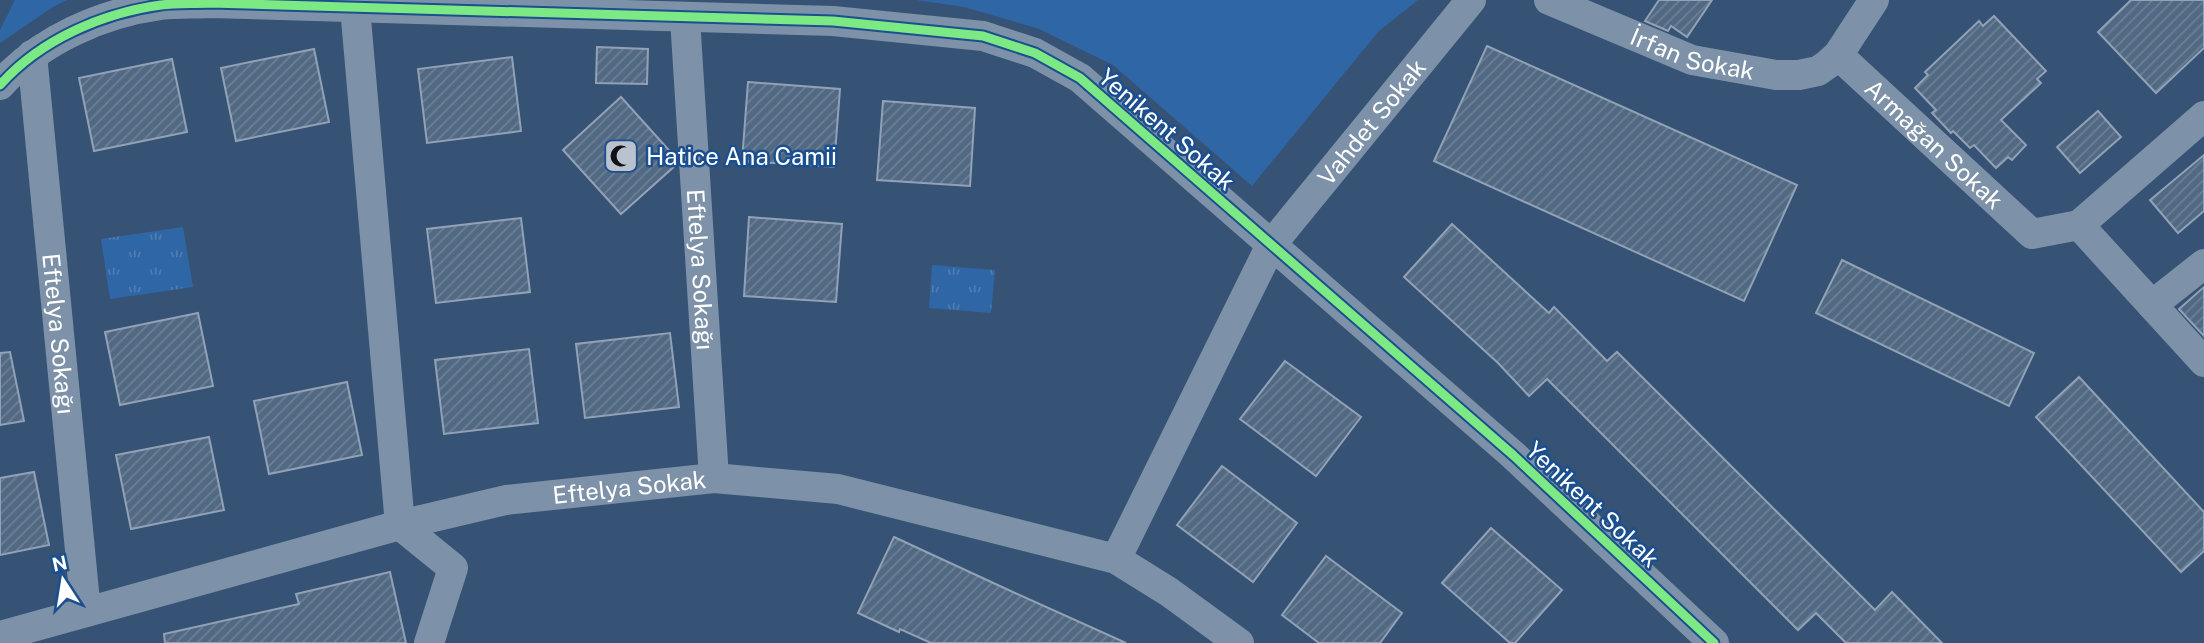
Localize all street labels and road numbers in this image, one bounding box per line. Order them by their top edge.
street label: İrfan Sokak [1626,22,1757,85]
street label: Vahdet Sokak [1312,53,1431,191]
street label: Yenikent Sokak [1093,62,1241,196]
street label: Armağan Sokak [1860,73,2009,214]
street label: Eftelya Sokağı [682,188,720,351]
street label: Eftelya Sokağı [37,252,81,415]
street label: Yenikent Sokak [1521,435,1665,573]
street label: Eftelya Sokak [551,465,707,509]

